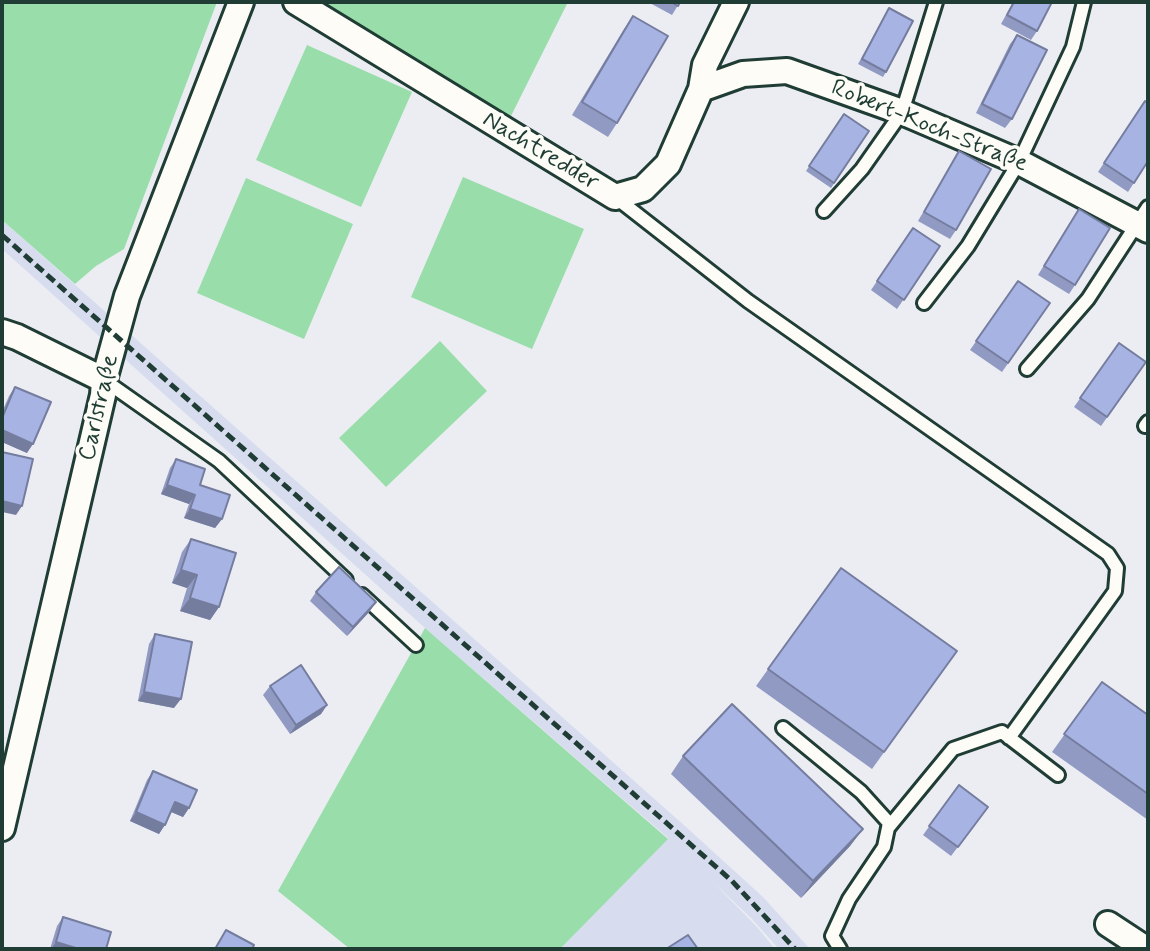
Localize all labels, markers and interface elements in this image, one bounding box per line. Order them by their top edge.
street label: Robert-Koch-Straße [826,74,1032,180]
street label: Nachtredder [477,106,603,198]
street label: Carlstraße [74,352,126,464]

